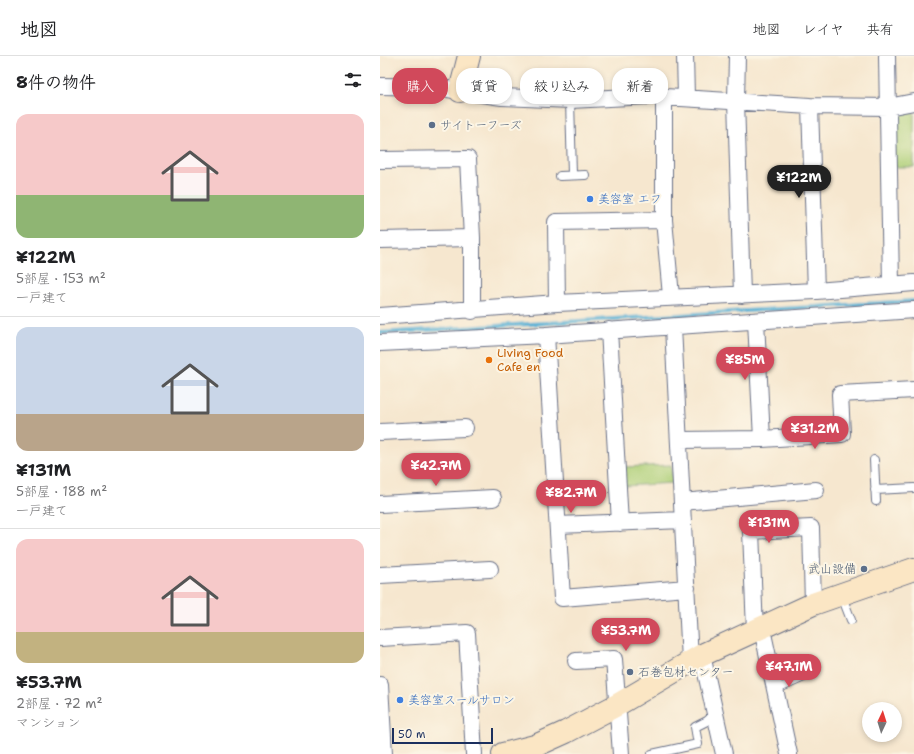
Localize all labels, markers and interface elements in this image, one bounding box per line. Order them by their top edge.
text: 地図 [20,17,58,42]
text: 地図 [753,20,781,38]
text: レイヤ [803,20,844,38]
text: 共有 [866,20,894,38]
chip: 購入 [392,68,448,104]
chip: 賃貸 [456,68,512,104]
chip: 絞り込み [520,68,604,104]
chip: 新着 [612,68,668,104]
icon: filters [342,69,364,91]
text: 8件の物件 [16,71,96,93]
place label: サイトーフーズ [440,117,522,133]
marker: サイトーフーズ [427,120,437,130]
icon: home [154,140,226,212]
pin: ¥122M [771,165,827,199]
text: ¥122M [776,169,822,186]
place label: 美容室 エフ [598,191,662,207]
marker: 美容室 エフ [585,194,595,204]
text: ¥122M [16,246,76,268]
text: 5部屋 · 153 m² [16,270,106,287]
text: 一戸建て [16,289,68,306]
place label: Living Food Cafe en [497,345,564,375]
pin: ¥85M [721,347,769,381]
text: ¥85M [725,351,765,368]
icon: home [154,353,226,425]
marker: Living Food Cafe en [484,355,494,365]
pin: ¥31.2M [782,416,848,450]
text: ¥31.2M [791,420,839,437]
pin: ¥42.7M [403,453,469,487]
text: ¥42.7M [410,457,462,474]
text: ¥131M [16,459,71,481]
pin: ¥82.7M [538,480,604,514]
text: 5部屋 · 188 m² [16,483,107,500]
text: ¥82.7M [545,484,597,501]
text: 一戸建て [16,502,68,519]
pin: ¥131M [741,510,797,544]
text: ¥131M [748,514,790,531]
place label: 武山設備 [808,561,856,577]
marker: 武山設備 [859,564,869,574]
icon: home [154,565,226,637]
pin: ¥53.7M [593,618,659,652]
text: ¥53.7M [601,622,651,639]
pin: ¥47.1M [756,654,822,688]
text: ¥47.1M [765,658,813,675]
place label: 石巻包材センター [638,664,734,680]
marker: 石巻包材センター [625,667,635,677]
text: ¥53.7M [16,671,82,693]
place label: 美容室スールサロン [408,692,515,708]
text: 2部屋 · 72 m² [16,695,102,712]
marker: 美容室スールサロン [395,695,405,705]
north arrow [862,702,902,742]
map controls [862,702,902,742]
text: マンション [16,714,80,731]
scale bar [392,726,493,745]
text: 50 m [398,727,426,742]

